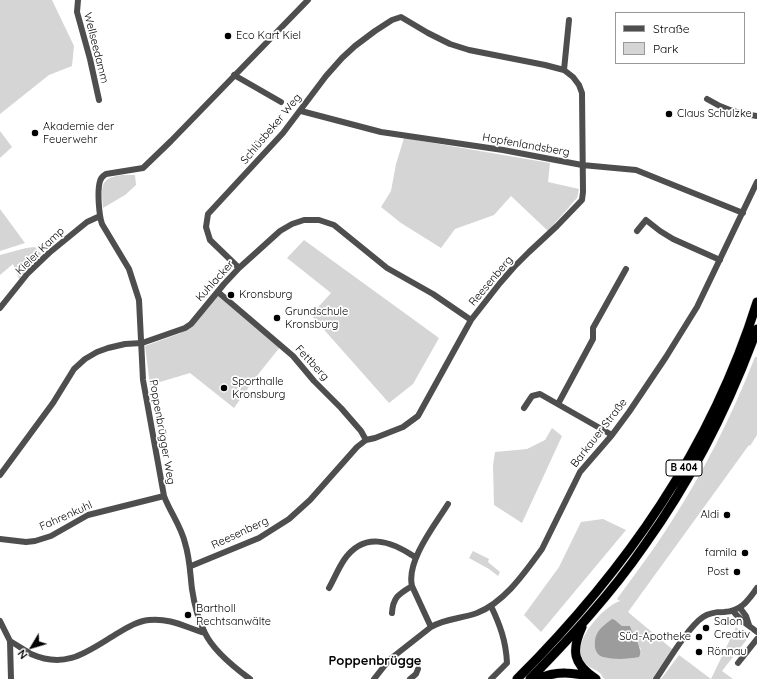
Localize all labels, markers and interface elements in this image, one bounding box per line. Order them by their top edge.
street label: Wellseedamm [81,11,111,85]
legend [615,12,745,64]
text: Straße [653,21,690,36]
place label: Eco Kart Kiel [236,29,301,43]
marker: Eco Kart Kiel [223,31,233,41]
text: Park [653,41,678,56]
street label: Schlüsbeker Weg [238,91,304,167]
place label: Claus Schulzke [677,107,752,121]
marker: Claus Schulzke [664,109,674,119]
place label: Akademie der Feuerwehr [43,120,114,146]
marker: Akademie der Feuerwehr [30,128,40,138]
street label: Hopfenlandsberg [481,131,571,159]
street label: Kieler Kamp [13,224,67,278]
street label: Reesenberg [466,253,516,309]
street label: Kuhlacker [193,258,237,304]
place label: Kronsburg [239,288,292,302]
marker: Kronsburg [226,290,236,300]
place label: Grundschule Kronsburg [285,305,348,331]
marker: Grundschule Kronsburg [272,313,282,323]
street label: Fettberg [292,343,332,383]
place label: Sporthalle Kronsburg [232,375,285,401]
street label: Poppenbrügger Weg [146,378,178,486]
marker: Sporthalle Kronsburg [219,383,229,393]
street label: Barkauer Straße [568,396,630,470]
road number: B 404 [666,460,702,476]
street label: Fahrenkuhl [38,499,94,533]
place label: Aldi [700,508,719,522]
marker: Aldi [722,510,732,520]
street label: Reesenberg [209,514,271,552]
place label: famila [705,546,737,560]
marker: famila [740,548,750,558]
place label: Post [707,565,729,579]
marker: Post [732,567,742,577]
place label: Bartholl Rechtsanwälte [196,602,271,628]
marker: Bartholl Rechtsanwälte [183,610,193,620]
place label: Salon Creativ [714,615,750,641]
marker: Salon Creativ [701,623,711,633]
north arrow [12,627,52,667]
place label: Süd-Apotheke [619,630,691,644]
marker: Süd-Apotheke [694,632,704,642]
place label: Rönnau [707,645,747,659]
text: N [15,647,31,662]
marker: Rönnau [694,647,704,657]
district label: Poppenbrügge [329,653,421,669]

